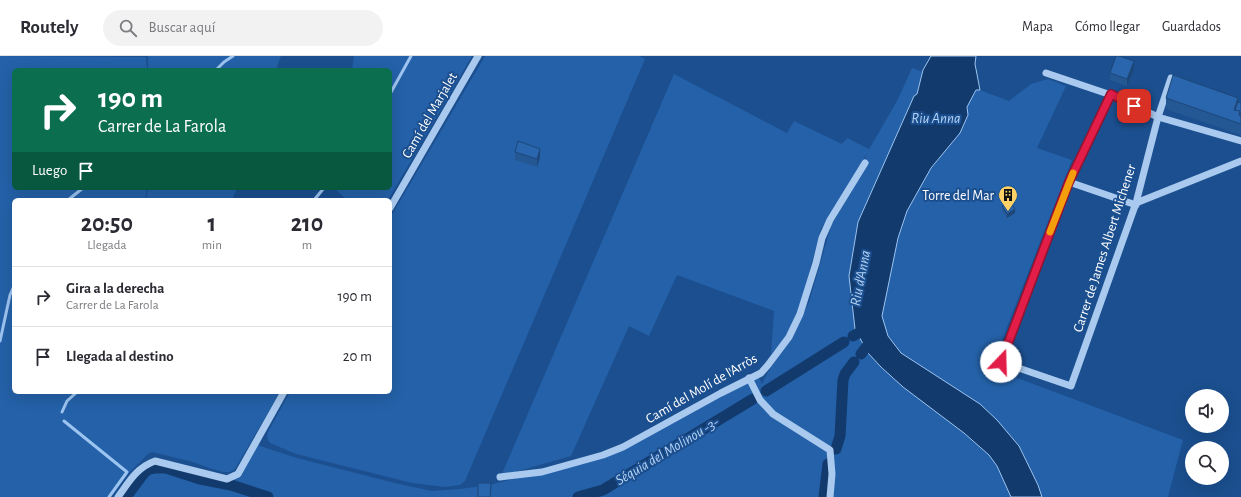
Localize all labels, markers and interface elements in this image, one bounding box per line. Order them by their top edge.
search box [103,10,383,46]
icon: search [117,17,139,39]
text: Routely [20,18,79,37]
text: Buscar aquí [149,20,215,35]
text: Mapa [1022,20,1053,34]
text: Cómo llegar [1075,20,1140,34]
text: Guardados [1162,20,1221,34]
street label: Camí del Marjalet [400,70,460,161]
icon: right [32,84,84,136]
text: 190 m [98,85,163,113]
pin [1117,89,1151,123]
icon: arrive [1123,95,1145,117]
water label: Riu Anna [911,111,961,126]
text: Carrer de La Farola [98,118,226,136]
icon: arrive [75,160,97,182]
street label: Carrer de James Albert Michener [1071,162,1139,334]
text: Luego [32,163,67,178]
building icon: Torre del Mar [997,184,1019,212]
place label: Torre del Mar [922,189,994,203]
text: 20:50 [81,212,133,236]
text: 1 [208,212,216,236]
text: 210 [291,212,323,236]
text: Llegada [87,239,127,252]
text: min [202,239,222,252]
text: m [302,239,312,252]
water label: Riu d'Anna [848,249,873,307]
text: Gira a la derecha [66,281,165,296]
icon: right [32,286,54,308]
text: 190 m [337,289,372,304]
text: Carrer de La Farola [66,299,159,312]
position arrow [980,341,1022,383]
icon: arrive [32,346,54,368]
text: Llegada al destino [66,349,174,364]
text: 20 m [343,349,372,364]
street label: Camí del Molí de l'Arròs [643,351,760,426]
map controls [1185,389,1229,485]
button: sound [1185,389,1229,433]
water label: Séquia del Molinou -3- [613,414,722,488]
button: search [1185,441,1229,485]

